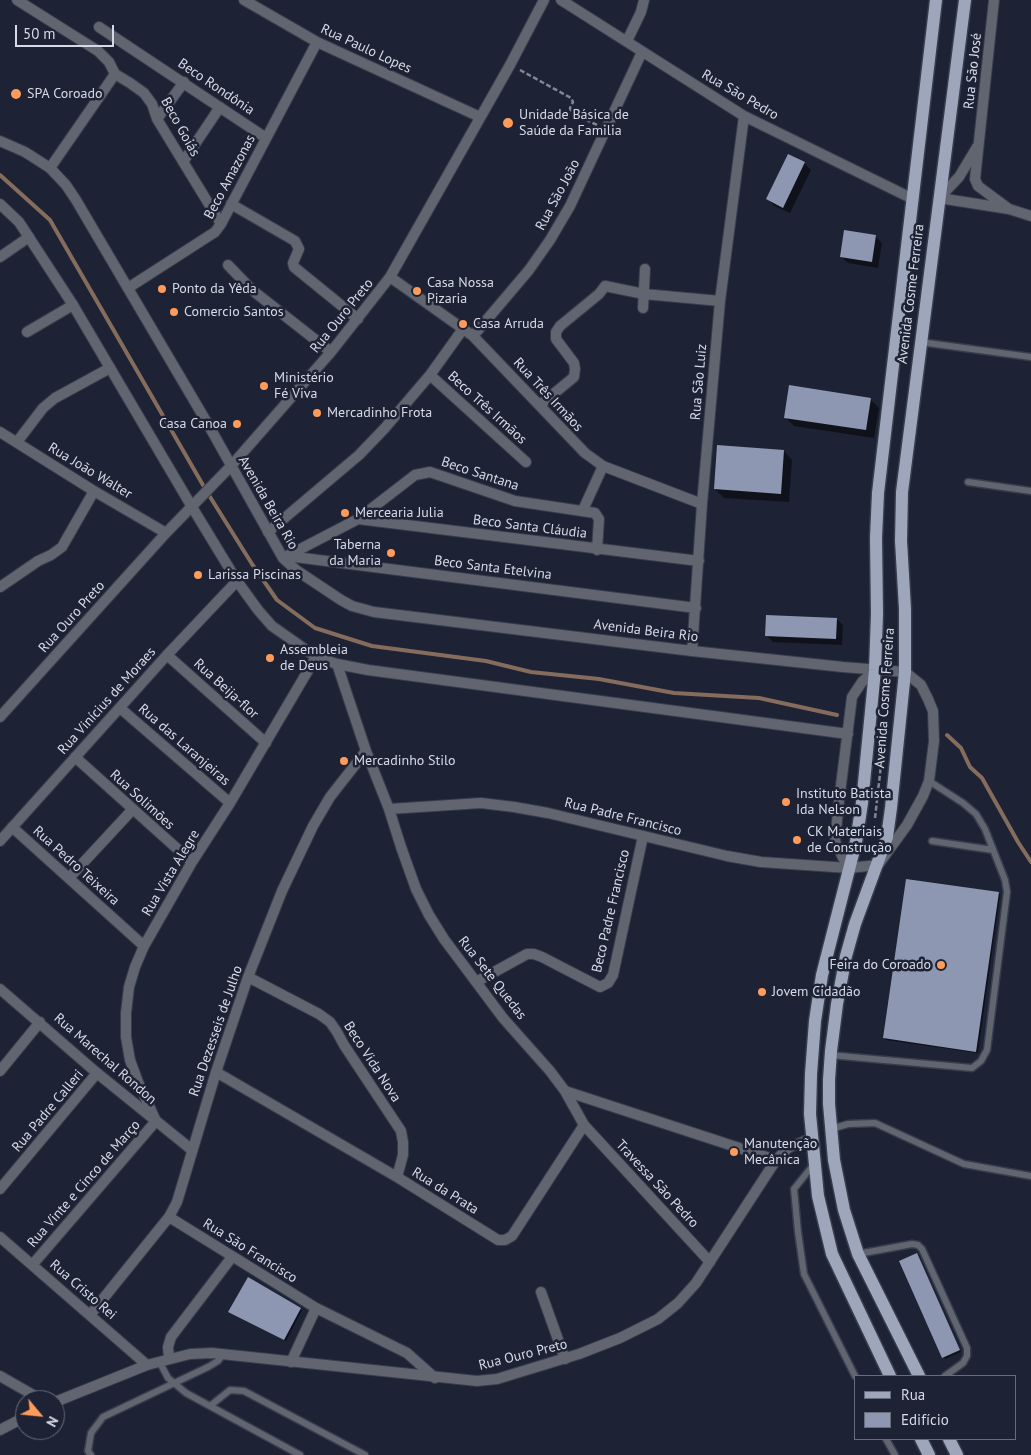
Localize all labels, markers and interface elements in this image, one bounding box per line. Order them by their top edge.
scale bar [18,15,116,47]
street label: Rua Paulo Lopes [318,21,414,77]
text: 50 m [23,24,56,43]
street label: Rua São José [961,32,985,110]
street label: Beco Rondônia [175,55,257,119]
street label: Rua São Pedro [698,66,782,124]
place label: SPA Coroado [27,86,103,102]
marker: SPA Coroado [9,87,23,101]
street label: Beco Goiás [157,94,203,160]
place label: Unidade Básica de Saúde da Familia [519,107,629,140]
marker: Unidade Básica de Saúde da Familia [501,116,515,130]
street label: Beco Amazonas [201,132,259,222]
street label: Rua São João [532,157,584,233]
street label: Avenida Cosme Ferreira [894,223,928,365]
street label: Rua Ouro Preto [307,275,377,357]
place label: Casa Nossa Pizaria [427,275,494,308]
place label: Ponto da Yêda [172,281,257,297]
marker: Ponto da Yêda [156,283,168,295]
marker: Casa Nossa Pizaria [411,285,423,297]
place label: Comercio Santos [184,304,284,320]
marker: Comercio Santos [168,306,180,318]
place label: Casa Arruda [473,316,544,332]
marker: Casa Arruda [457,318,469,330]
street label: Rua São Luiz [687,343,711,421]
street label: Rua Três Irmãos [510,355,586,435]
street label: Beco Três Irmãos [444,368,530,448]
place label: Ministério Fé Viva [274,370,334,402]
marker: Ministério Fé Viva [258,380,270,392]
place label: Mercadinho Frota [327,405,432,421]
marker: Mercadinho Frota [311,407,323,419]
place label: Casa Canoa [159,416,227,432]
marker: Casa Canoa [231,418,243,430]
street label: Rua João Walter [45,439,135,503]
street label: Avenida Beira Rio [234,453,302,553]
street label: Beco Santana [439,454,521,494]
place label: Mercearia Julia [355,505,444,521]
marker: Mercearia Julia [339,507,351,519]
street label: Beco Santa Cláudia [472,512,588,542]
place label: Taberna da Maria [329,537,381,570]
marker: Taberna da Maria [385,547,397,559]
street label: Beco Santa Etelvina [433,552,553,584]
place label: Larissa Piscinas [208,567,301,583]
marker: Larissa Piscinas [192,569,204,581]
street label: Rua Ouro Preto [35,578,109,656]
street label: Avenida Beira Rio [593,616,699,646]
street label: Avenida Cosme Ferreira [872,627,898,769]
place label: Assembleia de Deus [280,642,348,674]
street label: Rua Vinícius de Moraes [54,644,160,758]
marker: Assembleia de Deus [264,652,276,664]
street label: Rua Beija-flor [190,655,262,723]
street label: Rua das Laranjeiras [135,701,233,789]
place label: Mercadinho Stilo [354,753,456,769]
marker: Mercadinho Stilo [338,755,350,767]
street label: Rua Solimões [106,767,178,833]
place label: Instituto Batista Ida Nelson [796,786,891,819]
street label: Rua Padre Francisco [563,794,683,840]
marker: Instituto Batista Ida Nelson [780,796,792,808]
street label: Rua Pedro Teixeira [29,823,123,909]
place label: CK Materiais de Construção [807,824,892,856]
street label: Rua Vista Alegre [139,827,203,919]
marker: CK Materiais de Construção [791,834,803,846]
street label: Beco Padre Francisco [589,848,633,974]
street label: Rua Sete Quedas [454,933,530,1023]
place label: Feira do Coroado [829,957,931,973]
marker: Feira do Coroado [935,959,947,971]
street label: Rua Dezesseis de Julho [186,963,246,1099]
place label: Jovem Cidadão [772,984,860,1000]
marker: Jovem Cidadão [756,986,768,998]
street label: Rua Marechal Rondon [50,1010,160,1108]
street label: Beco Vida Nova [340,1019,404,1105]
street label: Rua Padre Calleri [9,1066,87,1156]
street label: Rua Vinte e Cinco de Março [24,1117,144,1251]
place label: Manutenção Mecânica [744,1136,817,1168]
street label: Travessa São Pedro [612,1137,702,1231]
marker: Manutenção Mecânica [728,1146,740,1158]
street label: Rua da Prata [409,1164,481,1218]
street label: Rua São Francisco [200,1215,300,1287]
street label: Rua Cristo Rei [46,1256,120,1324]
street label: Rua Ouro Preto [477,1336,569,1374]
legend [854,1375,1016,1440]
text: Rua [901,1385,925,1404]
north arrow [15,1390,65,1440]
text: Edifício [901,1410,949,1429]
text: N [42,1413,62,1430]

